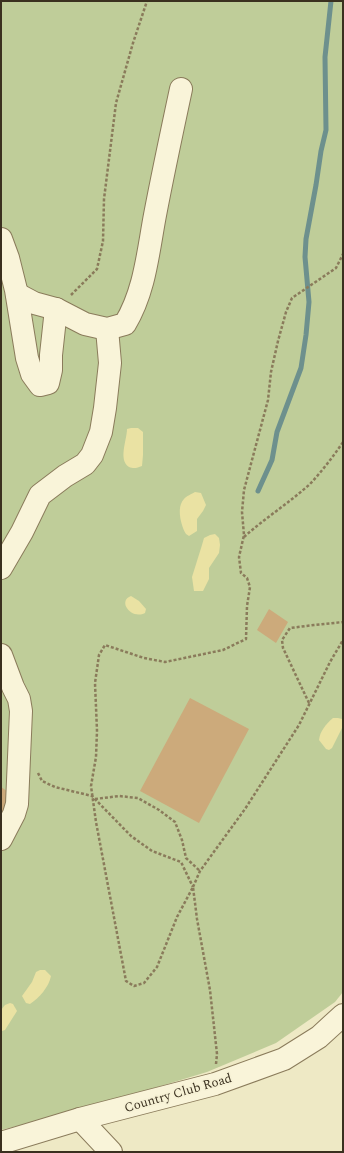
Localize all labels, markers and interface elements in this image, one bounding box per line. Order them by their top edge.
street label: Country Club Road [122,1068,234,1118]

